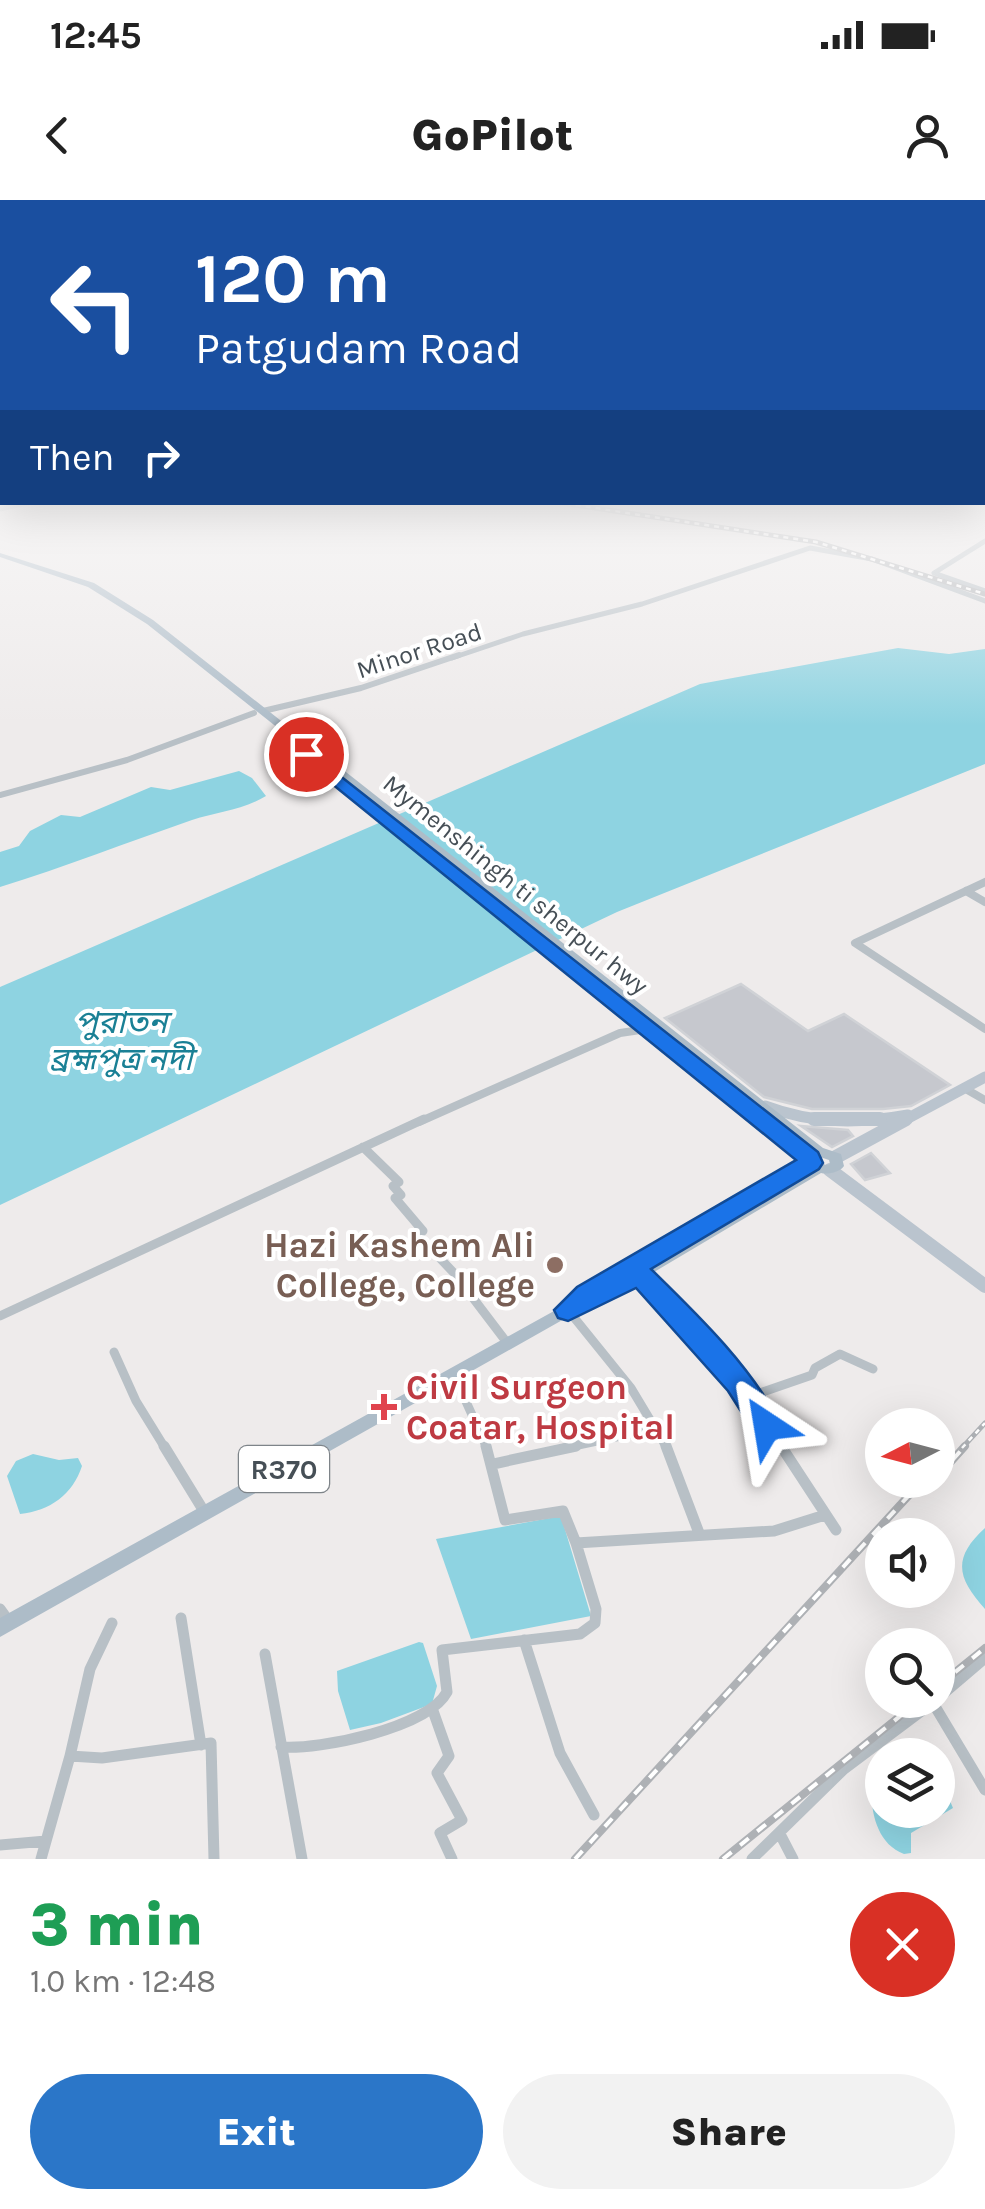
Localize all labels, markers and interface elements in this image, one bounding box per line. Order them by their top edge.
text: 12:45 [50,13,142,58]
icon: back [30,108,85,163]
icon: person [900,108,955,163]
text: GoPilot [412,109,573,161]
text: 120 m [195,238,391,320]
icon: left [30,240,160,370]
text: Patgudam Road [195,322,522,374]
icon: right [134,430,189,485]
text: Then [30,435,114,480]
street label: Minor Road [353,617,485,684]
pin [264,712,349,797]
icon: arrive [279,727,334,782]
street label: Mymenshingh ti sherpur hwy [377,769,654,1000]
water label: পুরাতন ব্রহ্মপুত্র নদী [50,1004,198,1078]
place label: Hazi Kashem Ali College, College [264,1225,535,1307]
marker: Hazi Kashem Ali College, College [544,1254,566,1276]
place label: Civil Surgeon Coatar, Hospital [406,1367,675,1448]
position arrow [715,1374,819,1478]
marker: Civil Surgeon Coatar, Hospital [371,1394,397,1420]
north arrow [865,1408,955,1498]
map controls [865,1408,955,1828]
road number: R370 [239,1446,329,1492]
button: sound [865,1518,955,1608]
button: search [865,1628,955,1718]
button: layers [865,1738,955,1828]
text: 3 min [30,1890,203,1960]
button: close [850,1892,955,1997]
text: 1.0 km · 12:48 [30,1963,216,2000]
button: Exit [30,2074,483,2189]
button: Share [503,2074,955,2189]

